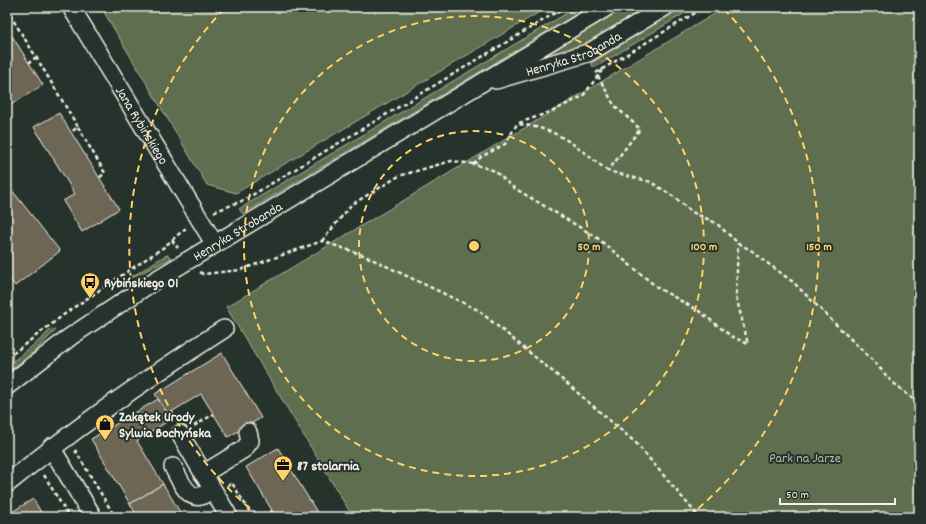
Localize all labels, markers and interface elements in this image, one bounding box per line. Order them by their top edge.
street label: Henryka Strobanda [524,27,626,83]
street label: Jana Rybińskiego [109,83,172,169]
street label: Henryka Strobanda [190,197,287,267]
centre of rings [467,239,481,253]
text: 50 m [577,239,601,256]
text: 100 m [691,239,717,256]
text: 150 m [806,239,832,256]
bus stop icon: Rybińskiego 01 [79,271,101,299]
place label: Rybińskiego 01 [104,274,178,294]
place label: Zakątek Urody Sylwia Bochyńska [119,408,212,444]
shop icon: Zakątek Urody Sylwia Bochyńska [94,413,116,441]
park label: Park na Jarze [769,449,841,469]
office icon: 87 stolarnia [272,454,294,482]
place label: 87 stolarnia [297,457,361,477]
scale bar [780,480,895,506]
text: 50 m [786,487,809,504]

